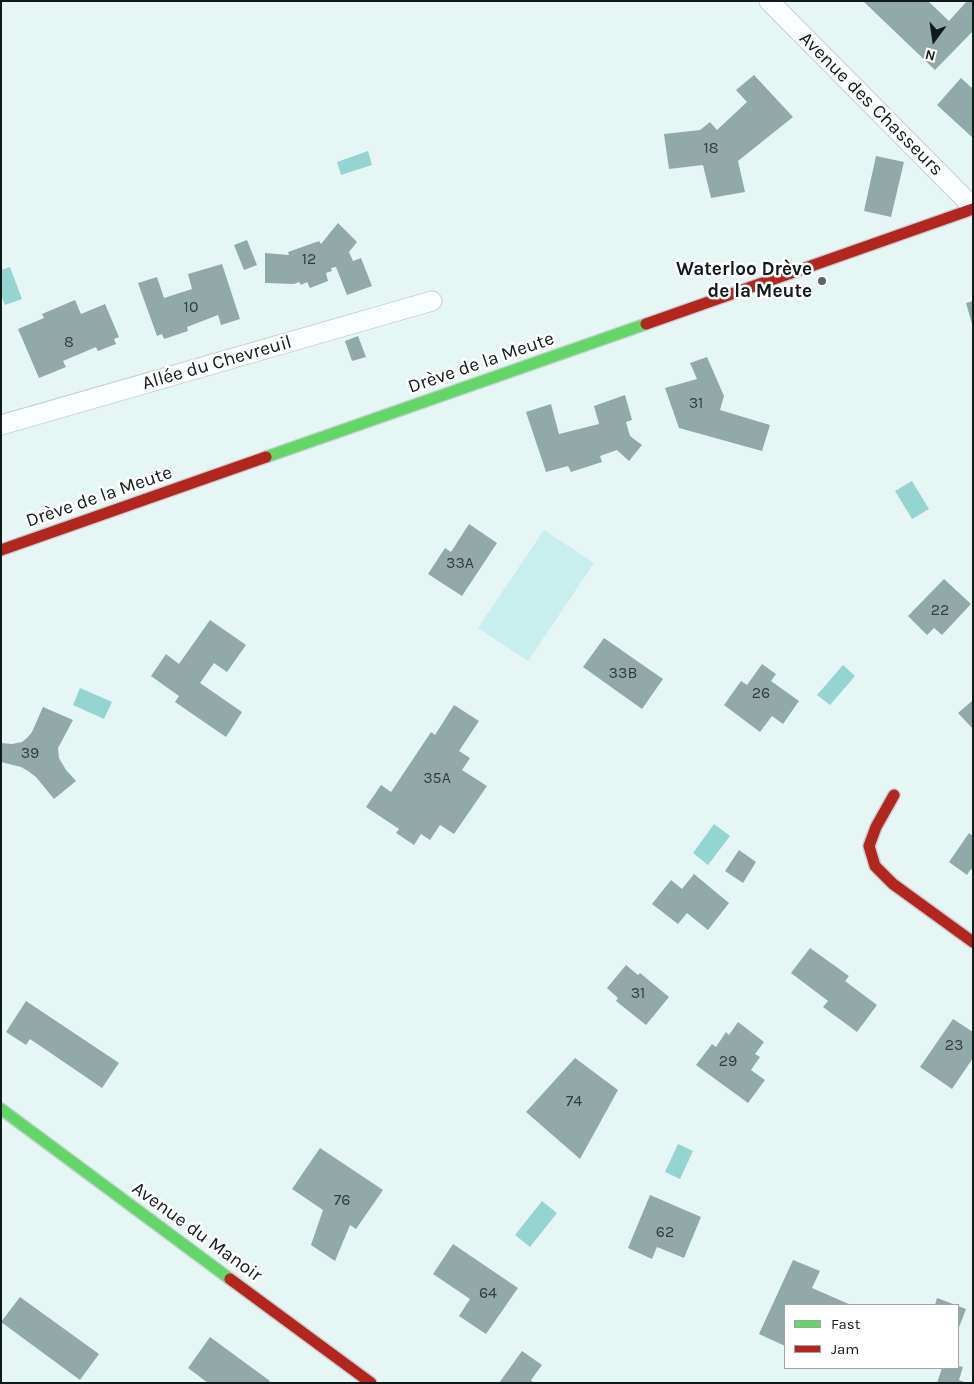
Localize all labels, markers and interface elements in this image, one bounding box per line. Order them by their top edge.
north arrow [909,15,959,65]
street label: Avenue des Chasseurs [794,27,948,181]
text: N [923,46,937,65]
house number: 18 [703,138,719,158]
house number: 12 [302,249,316,269]
place label: Waterloo Drève de la Meute [676,259,812,303]
marker: Waterloo Drève de la Meute [816,275,828,287]
house number: 10 [184,297,198,317]
street label: Drève de la Meute [405,327,557,399]
street label: Allée du Chevreuil [140,331,294,395]
house number: 8 [64,332,74,352]
house number: 31 [689,393,703,413]
street label: Drève de la Meute [23,461,175,533]
house number: 33A [446,553,474,573]
house number: 22 [931,600,949,620]
house number: 33B [609,663,637,683]
house number: 26 [752,683,770,703]
house number: 39 [21,743,39,763]
house number: 35A [423,768,451,788]
house number: 31 [631,983,645,1003]
house number: 23 [945,1035,963,1055]
house number: 29 [719,1051,737,1071]
house number: 74 [566,1091,582,1111]
street label: Avenue du Manoir [127,1177,267,1287]
house number: 76 [334,1190,350,1210]
house number: 62 [656,1222,674,1242]
house number: 64 [479,1283,497,1303]
legend [784,1304,959,1369]
text: Fast [831,1315,860,1333]
text: Jam [831,1340,859,1358]

